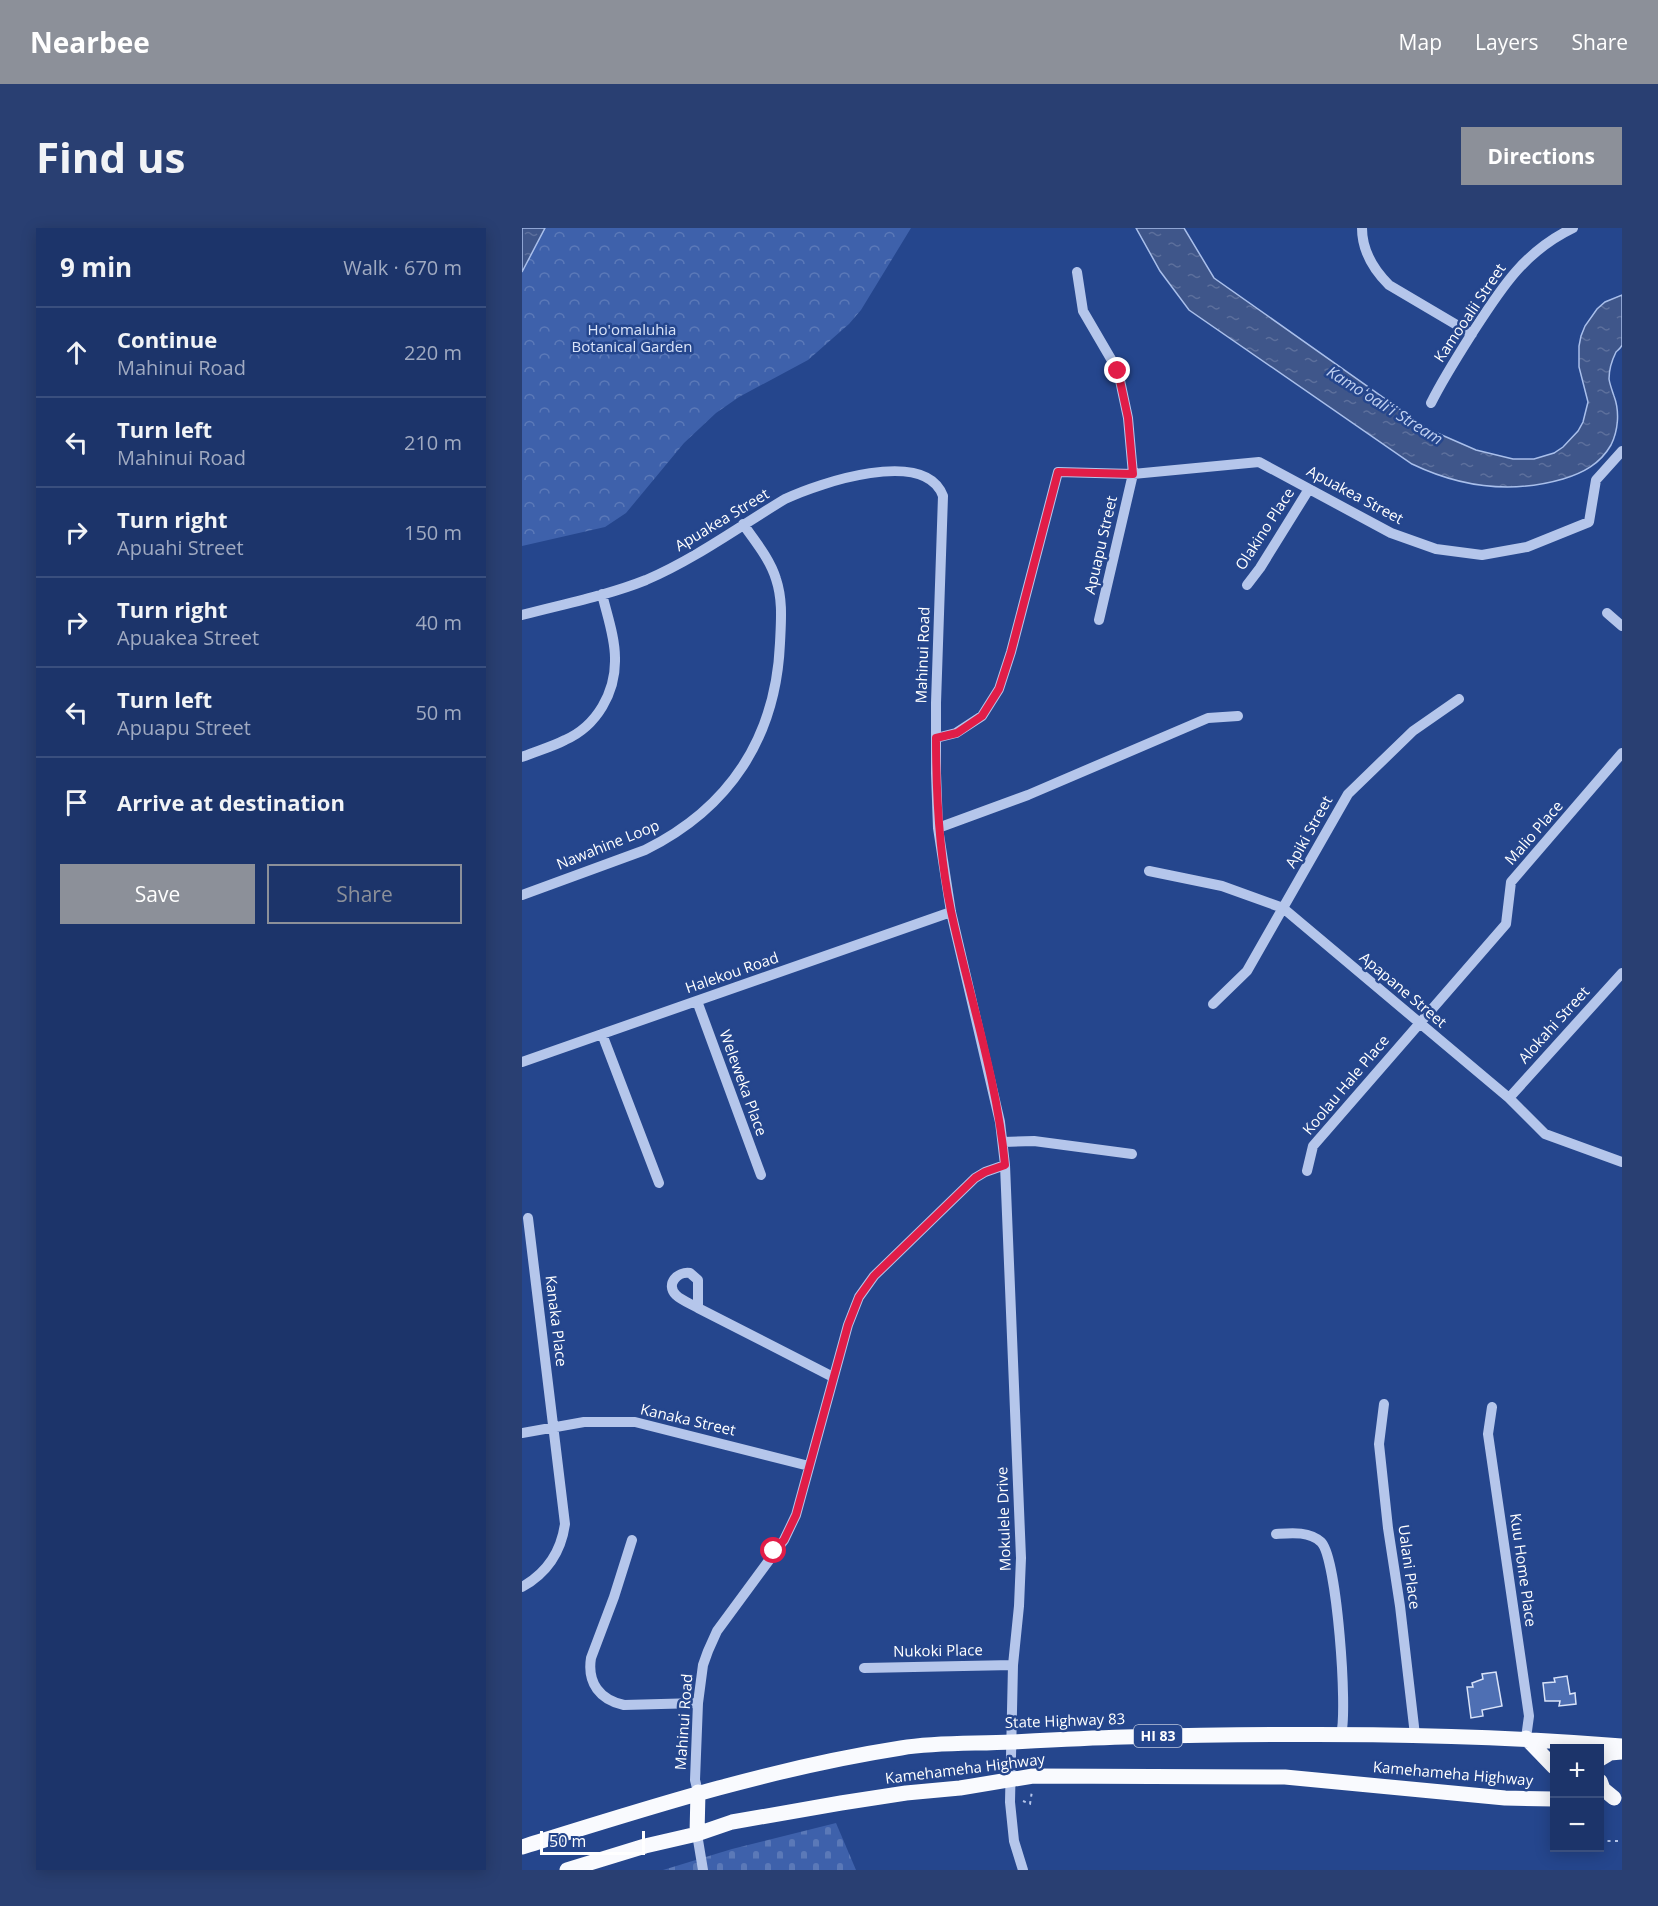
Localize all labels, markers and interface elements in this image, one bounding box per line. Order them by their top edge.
text: Nearbee [30,23,150,61]
text: Map [1399,28,1442,56]
text: Layers [1475,28,1539,56]
text: Share [1572,28,1628,56]
button: Directions [1461,127,1622,185]
text: Find us [36,128,185,185]
text: 9 min [60,249,132,285]
text: Walk · 670 m [343,254,462,281]
street label: Kamooalii Street [1429,259,1510,366]
park label: Ho'omaluhia Botanical Garden [572,319,692,356]
text: Continue [117,324,217,354]
icon: ahead [60,336,93,369]
text: 220 m [404,339,462,366]
text: Mahinui Road [117,354,246,381]
route end [1104,357,1130,383]
water label: Kamoʻoaliʻi Stream [1323,360,1447,450]
text: Turn left [117,414,212,444]
icon: left [60,426,93,459]
text: 210 m [404,429,462,456]
text: Mahinui Road [117,444,246,471]
street label: Apuakea Street [1304,460,1407,528]
street label: Apuakea Street [671,483,772,555]
street label: Olakino Place [1230,483,1298,573]
street label: Apuapu Street [1079,494,1121,596]
text: Turn right [117,504,228,534]
icon: right [60,516,93,549]
text: 150 m [404,519,462,546]
text: Apuahi Street [117,534,244,561]
text: Turn right [117,594,228,624]
icon: right [60,606,93,639]
street label: Mahinui Road [910,606,934,704]
text: 40 m [415,609,462,636]
text: Apuakea Street [117,624,259,651]
text: Turn left [117,684,212,714]
icon: left [60,696,93,729]
text: 50 m [415,699,462,726]
text: Apuapu Street [117,714,251,741]
icon: arrive [60,786,93,819]
text: Arrive at destination [117,787,345,817]
street label: Apiki Street [1280,792,1336,871]
street label: Malio Place [1500,796,1567,869]
street label: Nawahine Loop [553,814,662,874]
button: Save [60,864,255,924]
button: Share [267,864,462,924]
street label: Halekou Road [682,947,781,997]
street label: Apapane Street [1356,947,1451,1032]
street label: Alokahi Street [1513,981,1593,1067]
street label: Weleweka Place [715,1027,772,1138]
street label: Koolau Hale Place [1297,1030,1393,1139]
street label: Kanaka Place [541,1274,573,1368]
street label: Kanaka Street [639,1398,738,1440]
street label: Mokulele Drive [991,1466,1015,1572]
street label: Kuu Home Place [1506,1512,1542,1628]
street label: Ualani Place [1394,1523,1426,1610]
route start [760,1537,786,1563]
street label: Nukoki Place [893,1639,983,1661]
street label: Mahinui Road [670,1673,696,1771]
street label: State Highway 83 [1005,1708,1125,1732]
road number: HI 83 [1134,1725,1182,1747]
map controls [1550,1744,1604,1852]
button: + [1550,1744,1604,1798]
street label: Kamehameha Highway [884,1748,1046,1788]
street label: Kamehameha Highway [1372,1756,1535,1790]
button: − [1550,1798,1604,1852]
scale bar [540,1828,645,1856]
text: 50 m [549,1830,586,1852]

